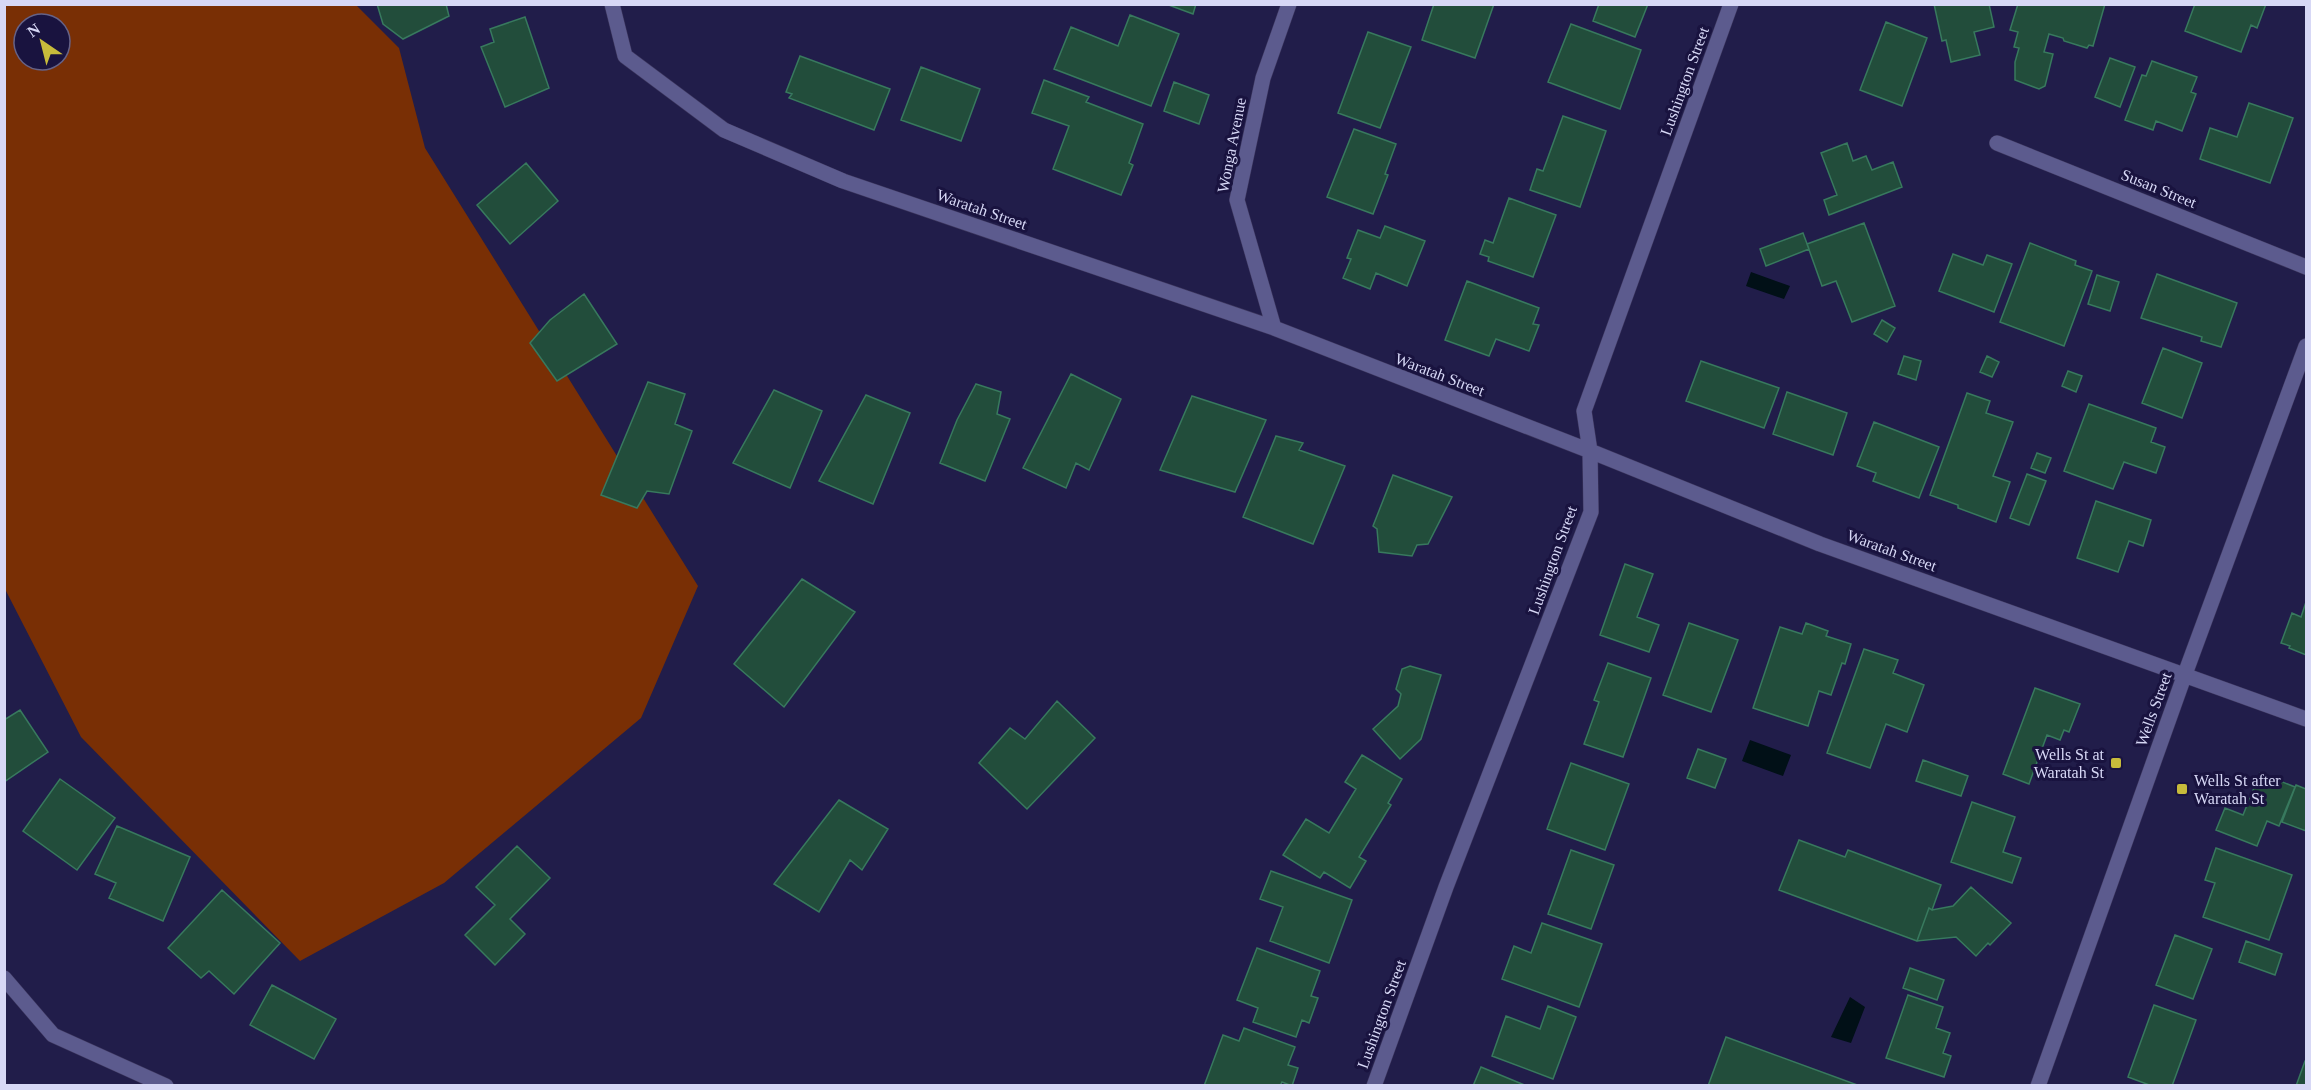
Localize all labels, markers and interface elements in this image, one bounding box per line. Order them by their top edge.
north arrow [12,12,72,72]
text: N [24,20,44,40]
street label: Lushington Street [1657,24,1713,138]
street label: Wonga Avenue [1214,96,1250,194]
street label: Susan Street [2119,166,2199,211]
street label: Waratah Street [935,186,1030,233]
street label: Waratah Street [1393,350,1487,399]
street label: Lushington Street [1525,503,1581,617]
street label: Waratah Street [1845,526,1940,575]
street label: Wells Street [2132,669,2175,748]
place label: Wells St at Waratah St [2034,746,2105,781]
marker: Wells St at Waratah St [2109,756,2123,770]
place label: Wells St after Waratah St [2194,772,2281,807]
marker: Wells St after Waratah St [2175,782,2189,796]
street label: Lushington Street [1354,957,1410,1071]

